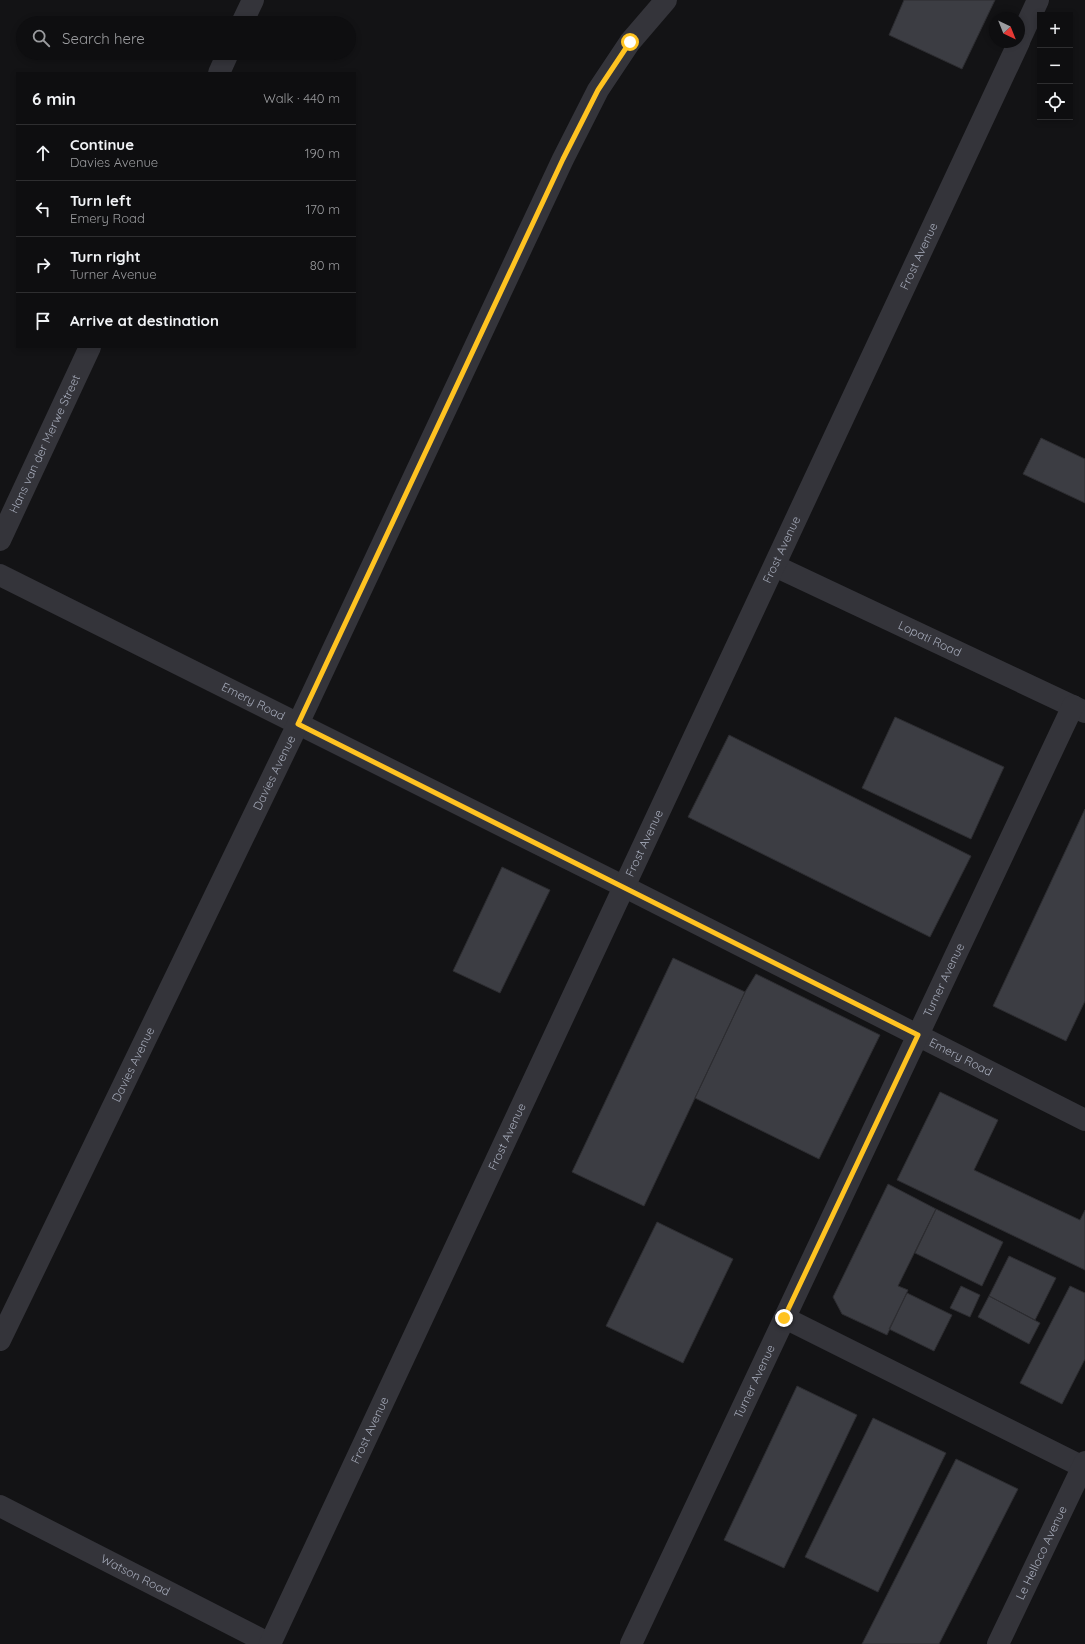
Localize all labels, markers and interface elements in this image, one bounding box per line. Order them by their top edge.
north arrow [989,12,1025,48]
map controls [1037,12,1073,120]
button: + [1037,12,1073,48]
search box [16,16,356,60]
icon: search [30,27,52,49]
text: Search here [62,29,145,48]
route start [621,33,639,51]
button: − [1037,48,1073,84]
button: locate [1037,84,1073,120]
text: 6 min [32,88,76,109]
text: Walk · 440 m [263,90,340,106]
text: Continue [70,135,134,154]
icon: ahead [32,142,54,164]
text: 190 m [305,145,340,161]
text: Davies Avenue [70,154,158,170]
text: Turn left [70,191,132,210]
icon: left [32,198,54,220]
text: 170 m [305,201,340,217]
text: Emery Road [70,210,145,226]
street label: Frost Avenue [896,220,941,292]
text: Turn right [70,247,141,266]
icon: right [32,254,54,276]
text: 80 m [310,257,340,273]
text: Turner Avenue [70,266,157,282]
icon: arrive [32,310,54,332]
text: Arrive at destination [70,311,219,330]
street label: Hans van der Merwe Street [6,372,83,516]
street label: Frost Avenue [759,513,803,585]
street label: Lopati Road [896,617,964,660]
street label: Emery Road [219,679,288,723]
street label: Davies Avenue [249,733,298,813]
street label: Frost Avenue [622,807,666,879]
street label: Turner Avenue [920,940,967,1019]
street label: Davies Avenue [108,1024,157,1104]
street label: Emery Road [927,1034,995,1079]
street label: Frost Avenue [485,1100,529,1172]
route end [775,1309,793,1327]
street label: Turner Avenue [730,1342,778,1421]
street label: Frost Avenue [347,1394,392,1466]
street label: Le Helloco Avenue [1012,1503,1070,1602]
street label: Watson Road [98,1551,173,1599]

